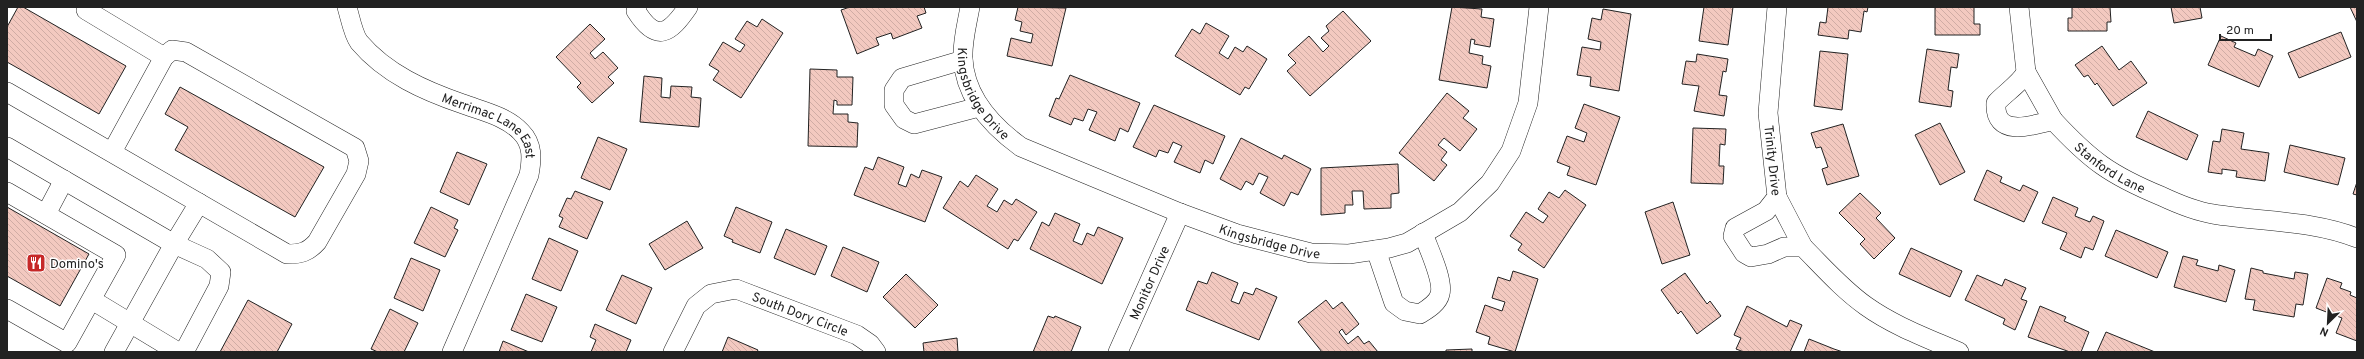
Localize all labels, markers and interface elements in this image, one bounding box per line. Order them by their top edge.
scale bar [2220,16,2271,42]
text: 20 m [2226,23,2254,39]
street label: Kingsbridge Drive [953,47,1012,144]
street label: Merrimac Lane East [439,91,537,159]
street label: Trinity Drive [1759,124,1783,197]
street label: Stanford Lane [2070,140,2147,198]
street label: Kingsbridge Drive [1216,222,1320,263]
street label: Monitor Drive [1127,244,1174,323]
restaurant icon: Domino's [25,252,47,274]
place label: Domino's [50,257,104,273]
street label: South Dory Circle [749,290,850,341]
north arrow [2308,303,2348,343]
text: N [2318,323,2331,339]

